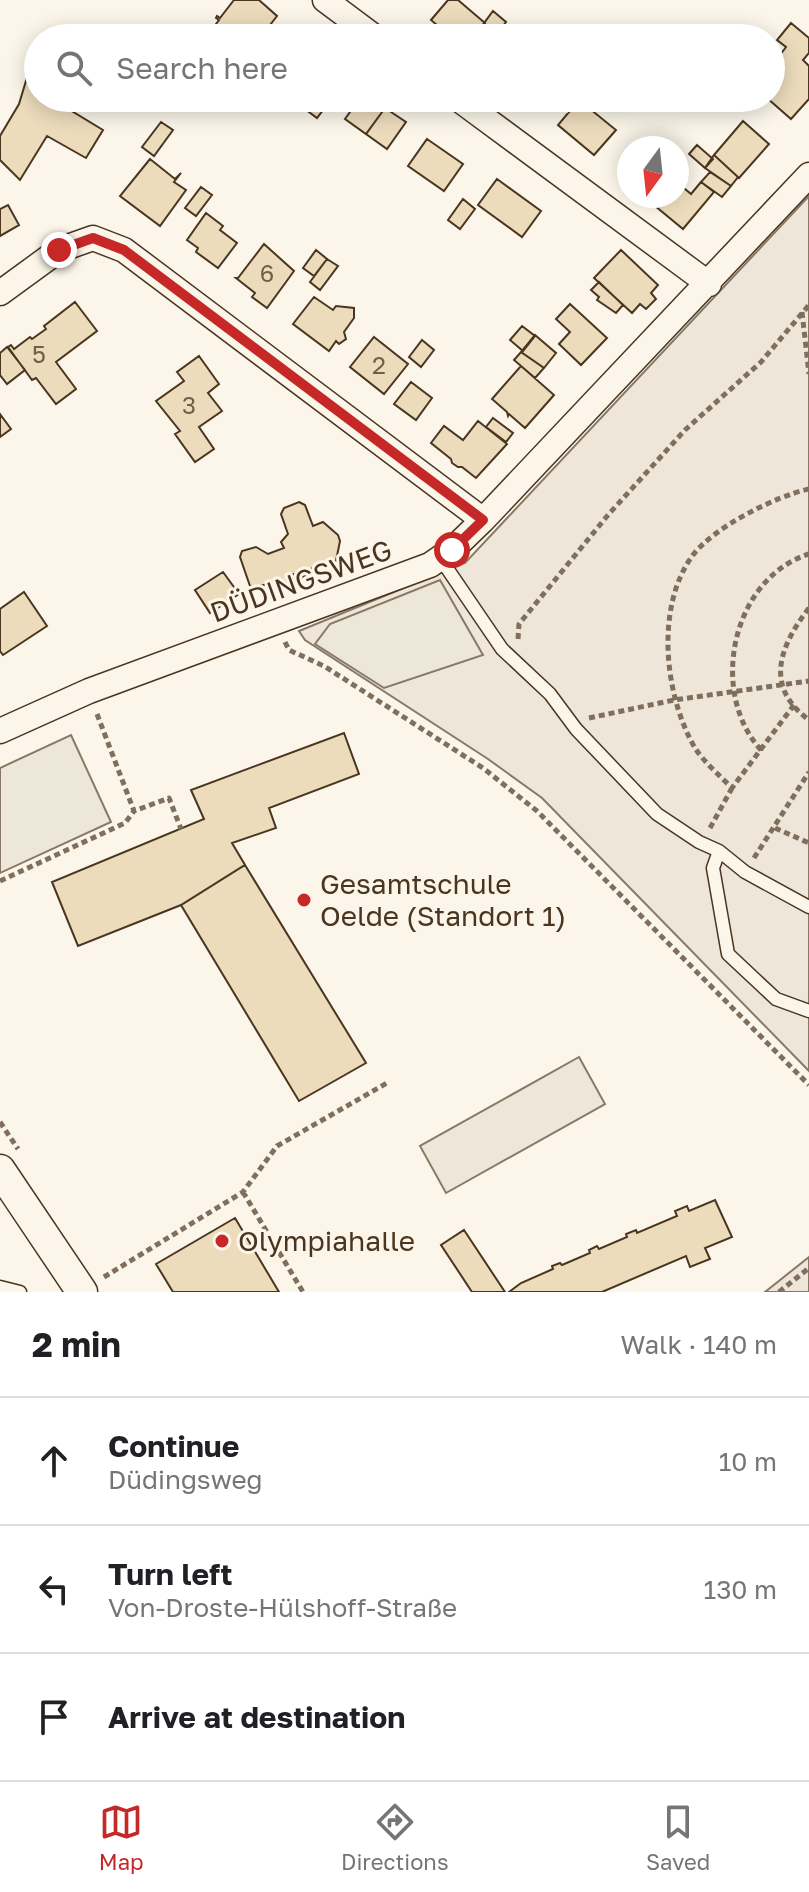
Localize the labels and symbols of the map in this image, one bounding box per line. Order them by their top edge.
north arrow [617,136,689,208]
route end [41,232,77,268]
house number: 6 [260,258,274,287]
house number: 5 [32,339,46,368]
house number: 2 [372,350,386,379]
house number: 3 [182,390,196,419]
street label: DÜDINGSWEG [206,532,396,629]
route start [434,532,470,568]
place label: Gesamtschule Oelde (Standort 1) [320,867,566,932]
marker: Gesamtschule Oelde (Standort 1) [295,891,313,909]
place label: Olympiahalle [238,1224,415,1257]
marker: Olympiahalle [213,1232,231,1250]

